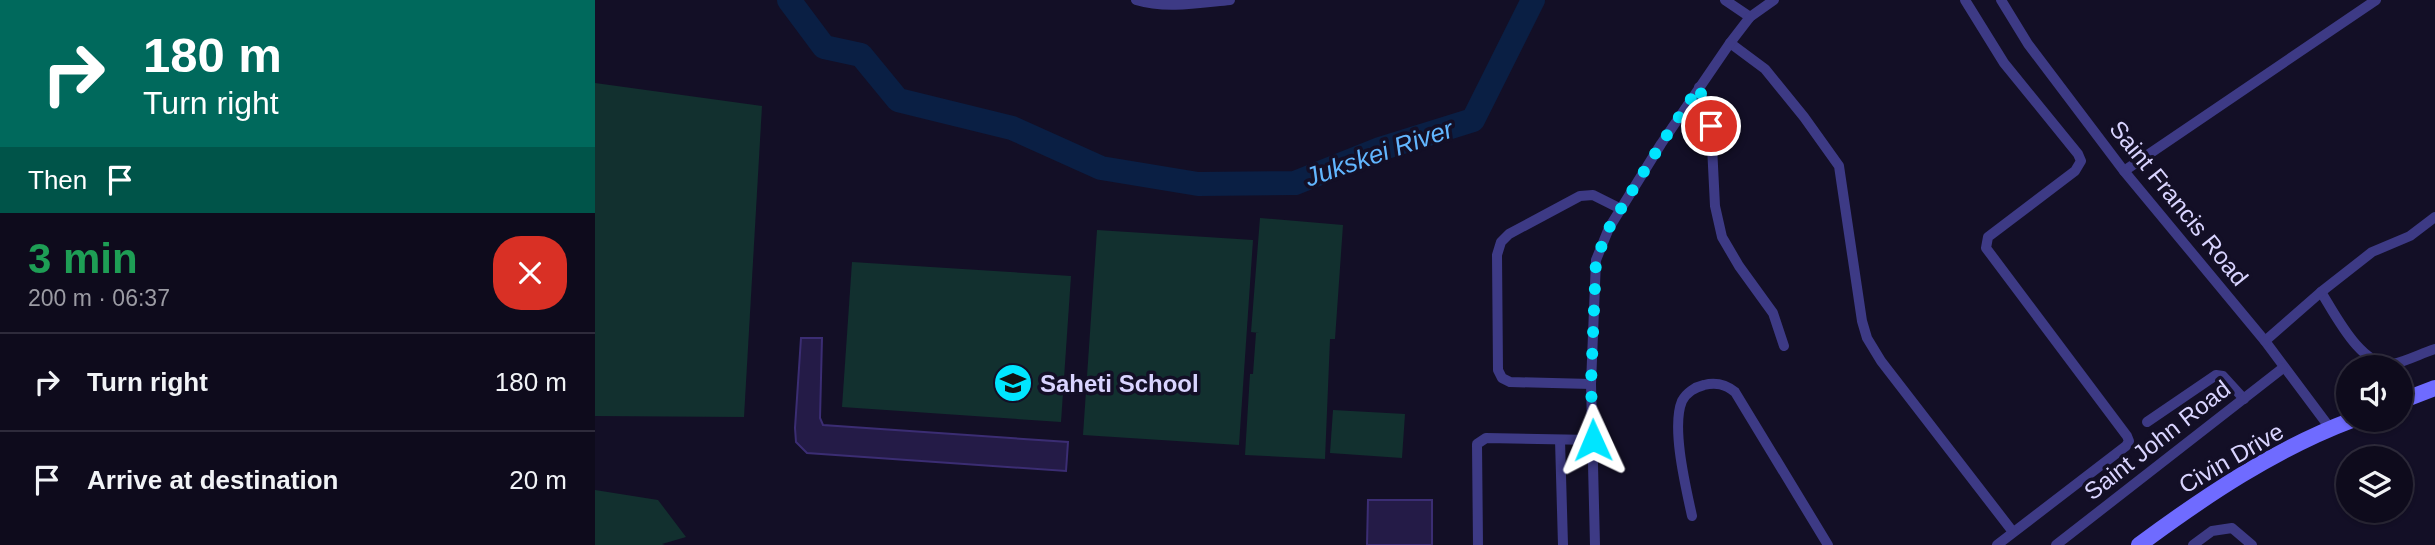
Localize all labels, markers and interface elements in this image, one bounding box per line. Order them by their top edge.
icon: right [28,28,119,119]
text: 180 m [143,28,282,82]
text: Turn right [143,85,279,121]
pin [1681,96,1741,156]
icon: arrive [1692,107,1730,145]
water label: Jukskei River [1300,113,1458,193]
street label: Saint Francis Road [2104,115,2254,291]
icon: arrive [101,161,139,199]
text: Then [28,165,87,195]
text: 3 min [28,235,138,282]
button: close [493,236,567,310]
text: 200 m · 06:37 [28,285,170,311]
map controls [2336,355,2413,523]
button: sound [2336,355,2413,432]
school or university icon: Saheti School [992,362,1034,404]
icon: right [28,363,66,401]
text: Turn right [87,367,208,397]
text: 180 m [495,367,567,397]
place label: Saheti School [1040,370,1199,397]
street label: Saint John Road [2079,375,2235,505]
position arrow [1556,403,1630,477]
street label: Civin Drive [2174,417,2288,499]
button: layers [2336,446,2413,523]
icon: arrive [28,461,66,499]
text: Arrive at destination [87,465,338,495]
text: 20 m [509,465,567,495]

